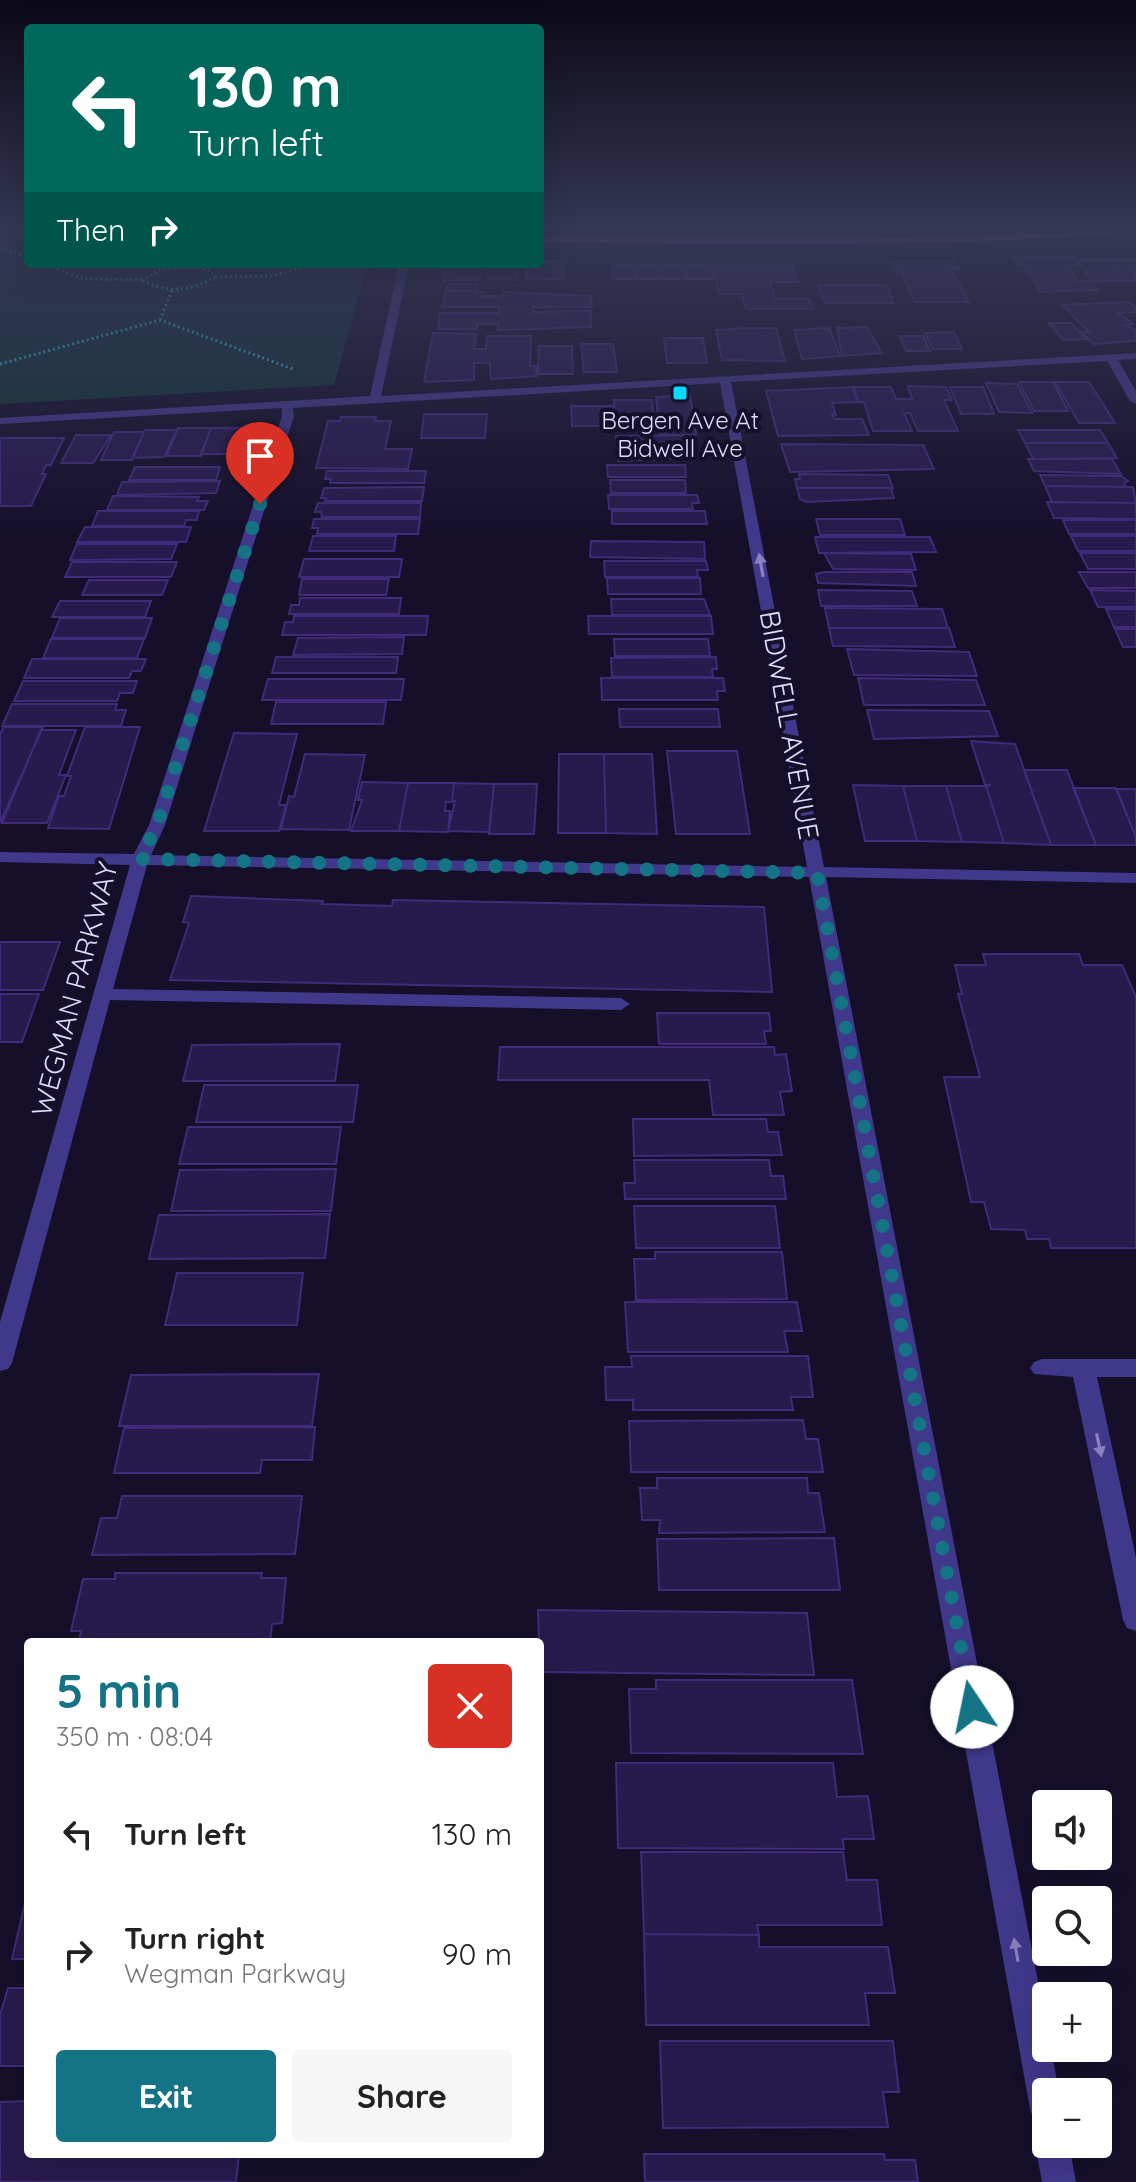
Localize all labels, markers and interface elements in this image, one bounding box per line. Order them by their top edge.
text: 130 m [188,51,342,121]
icon: left [56,56,160,160]
text: Turn left [188,120,324,165]
icon: right [141,208,185,252]
text: Then [56,211,125,249]
marker: Bergen Ave At Bidwell Ave [671,384,689,402]
place label: Bergen Ave At Bidwell Ave [601,405,759,463]
pin [226,422,294,504]
icon: arrive [238,434,282,478]
one-way arrow [754,553,766,578]
street label: BIDWELL AVENUE [753,608,827,842]
street label: WEGMAN PARKWAY [23,858,125,1120]
one-way arrow [1093,1432,1106,1457]
text: 5 min [56,1660,181,1720]
button: close [428,1664,512,1748]
position arrow [930,1665,1014,1749]
text: 350 m · 08:04 [56,1720,213,1753]
map controls [1032,1790,1112,2158]
button: sound [1032,1790,1112,1870]
icon: left [56,1812,100,1856]
text: Turn left [124,1815,247,1853]
text: 130 m [432,1815,512,1853]
button: search [1032,1886,1112,1966]
text: Turn right [124,1919,265,1957]
icon: right [56,1932,100,1976]
text: 90 m [442,1935,512,1973]
one-way arrow [1010,1937,1022,1962]
text: Wegman Parkway [124,1957,346,1990]
button: + [1032,1982,1112,2062]
button: Exit [56,2050,276,2142]
button: Share [292,2050,512,2142]
button: − [1032,2078,1112,2158]

